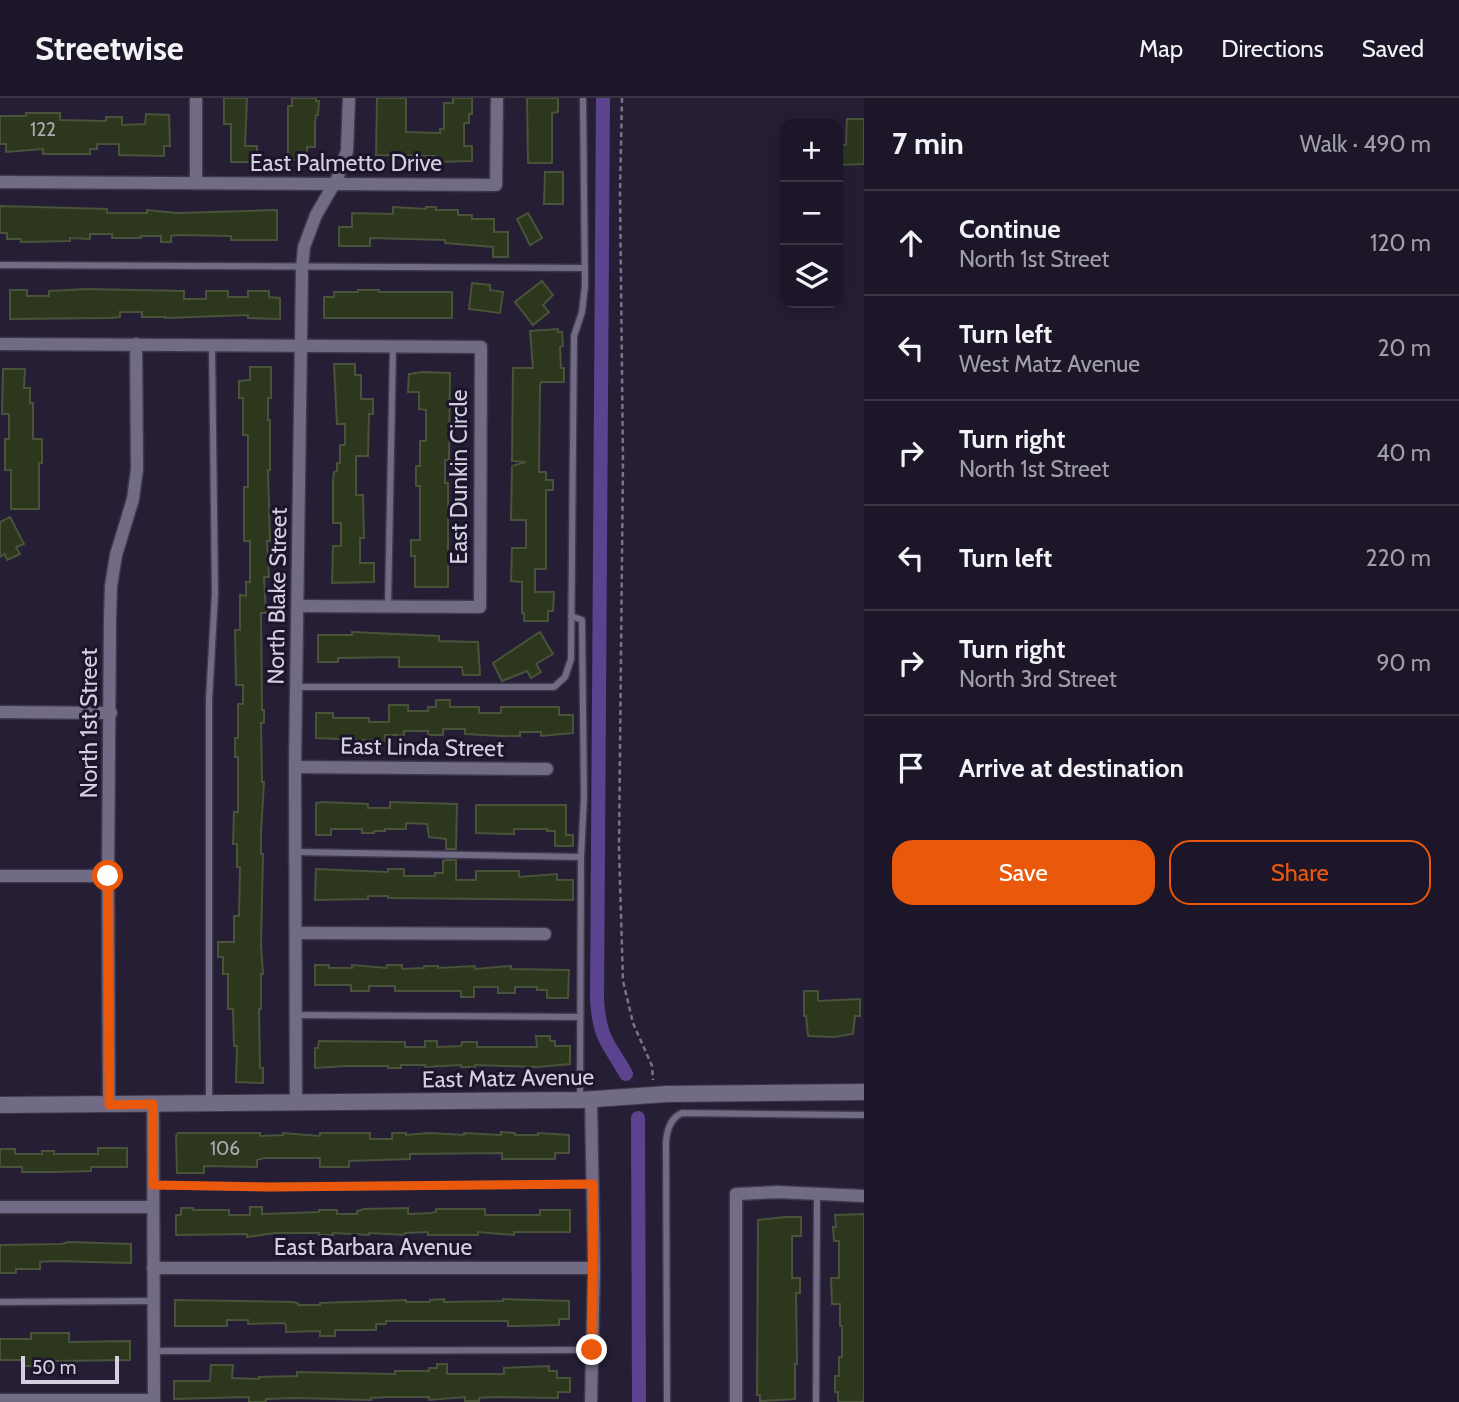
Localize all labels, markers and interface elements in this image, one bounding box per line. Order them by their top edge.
text: Streetwise [35,28,184,68]
text: Map [1139,34,1183,63]
text: Directions [1221,34,1324,63]
text: Saved [1362,34,1424,63]
house number: 122 [30,118,56,141]
map controls [780,119,843,308]
button: + [780,119,843,182]
text: 7 min [892,125,964,162]
text: Walk · 490 m [1300,130,1431,158]
street label: East Palmetto Drive [250,149,442,177]
button: − [780,182,843,245]
text: Continue [959,213,1061,245]
icon: ahead [892,224,930,262]
text: 120 m [1370,229,1431,257]
button: layers [780,245,843,308]
text: North 1st Street [959,245,1109,273]
text: Turn left [959,318,1052,350]
icon: left [892,329,930,367]
text: 20 m [1378,334,1431,362]
text: West Matz Avenue [959,350,1140,378]
street label: East Dunkin Circle [445,389,473,565]
text: Turn right [959,423,1065,455]
icon: right [892,434,930,472]
text: 40 m [1376,439,1431,467]
text: North 1st Street [959,455,1109,483]
street label: North Blake Street [261,507,293,685]
icon: left [892,539,930,577]
text: Turn left [959,542,1052,574]
text: 220 m [1365,544,1431,572]
text: Turn right [959,633,1065,665]
icon: right [892,644,930,682]
street label: North 1st Street [75,648,103,798]
text: 90 m [1377,649,1431,677]
text: North 3rd Street [959,665,1117,693]
street label: East Linda Street [340,732,504,762]
icon: arrive [892,749,930,787]
text: Arrive at destination [959,752,1184,784]
button: Save [892,840,1155,905]
button: Share [1169,840,1431,905]
route start [92,860,123,891]
street label: East Matz Avenue [422,1062,595,1094]
house number: 106 [210,1137,240,1160]
street label: East Barbara Avenue [274,1233,472,1261]
route end [576,1334,607,1365]
scale bar [21,1353,119,1385]
text: 50 m [32,1356,76,1379]

